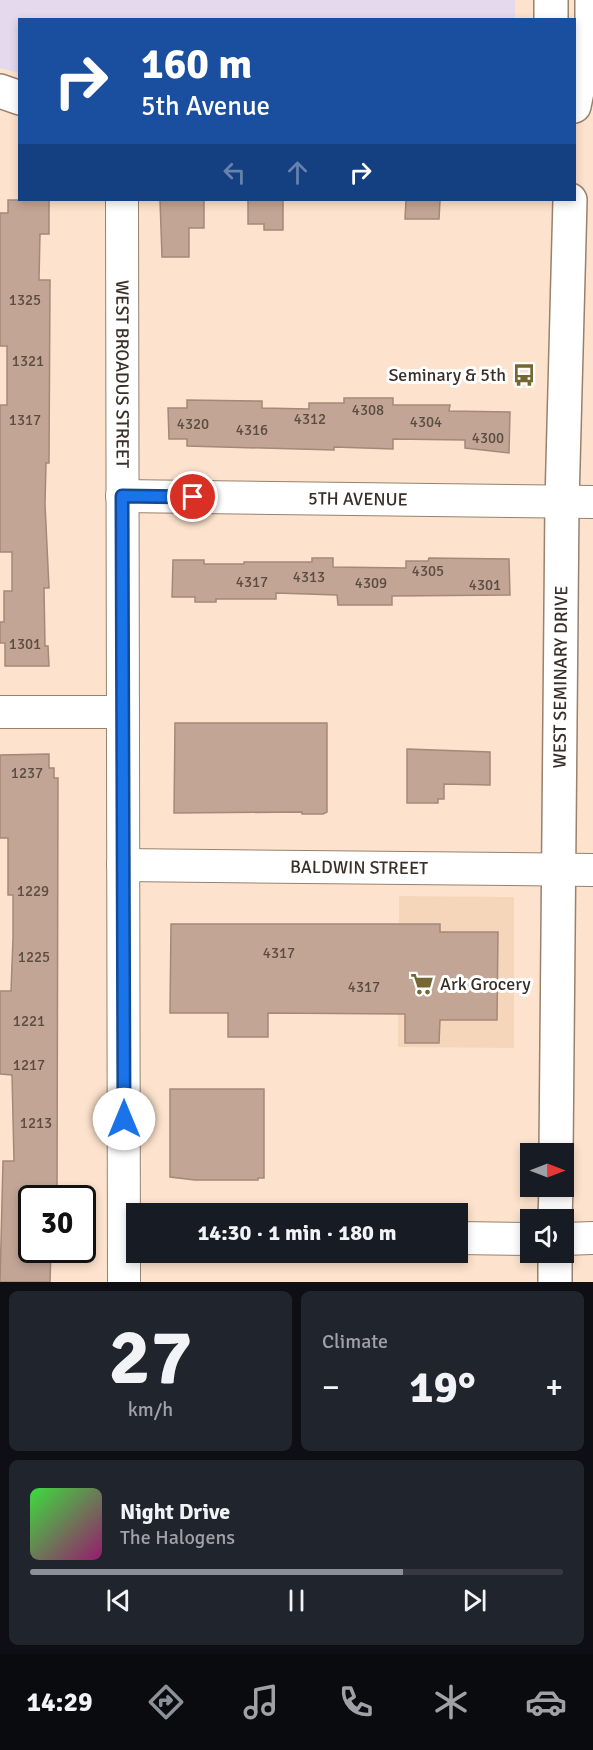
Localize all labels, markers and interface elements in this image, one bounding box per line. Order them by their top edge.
text: 160 m [141,39,252,90]
icon: right [42,42,120,120]
text: 5th Avenue [141,90,270,123]
icon: left [218,156,251,189]
icon: ahead [281,156,314,189]
icon: right [344,156,377,189]
street label: WEST BROADUS STREET [111,280,133,468]
house number: 1325 [9,291,41,309]
house number: 1321 [12,352,44,370]
bus stop icon: Seminary & 5th [511,362,537,388]
place label: Seminary & 5th [388,364,506,386]
house number: 4308 [352,401,384,419]
house number: 4312 [294,410,326,428]
house number: 1317 [9,411,41,429]
house number: 4304 [410,413,442,431]
house number: 4320 [177,415,209,433]
house number: 4316 [236,421,268,439]
house number: 4300 [472,429,504,447]
pin [167,471,218,522]
icon: arrive [176,480,209,513]
street label: 5TH AVENUE [308,487,408,511]
house number: 4305 [412,562,444,580]
house number: 4313 [293,568,325,586]
house number: 4317 [236,573,268,591]
house number: 4309 [355,574,387,592]
house number: 4301 [469,576,501,594]
street label: WEST SEMINARY DRIVE [549,585,572,769]
house number: 1301 [9,635,41,653]
house number: 1237 [11,764,43,782]
street label: BALDWIN STREET [290,856,428,879]
house number: 1229 [17,882,49,900]
house number: 4317 [263,944,295,962]
house number: 1225 [18,948,50,966]
supermarket icon: Ark Grocery [409,971,435,997]
place label: Ark Grocery [440,973,531,995]
house number: 4317 [348,978,380,996]
house number: 1221 [13,1012,45,1030]
house number: 1217 [13,1056,45,1074]
position arrow [92,1087,156,1151]
house number: 1213 [20,1114,52,1132]
north arrow [520,1143,574,1197]
map controls [520,1143,574,1263]
speed limit sign: 30 [18,1185,96,1263]
button: sound [520,1209,574,1263]
text: 14:30 · 1 min · 180 m [197,1219,397,1246]
text: 27 [108,1310,193,1406]
text: Climate [322,1329,388,1354]
text: 19° [409,1360,476,1415]
text: − [322,1367,340,1408]
text: + [545,1367,563,1408]
text: km/h [128,1397,173,1422]
text: Night Drive [120,1498,230,1525]
text: The Halogens [120,1525,235,1550]
icon: previous [102,1584,135,1617]
icon: pause [280,1584,313,1617]
icon: next [458,1584,491,1617]
icon: directions [145,1681,187,1723]
icon: music [240,1681,282,1723]
icon: phone [335,1681,377,1723]
icon: climate [430,1681,472,1723]
icon: car [525,1681,567,1723]
text: 14:29 [26,1686,93,1719]

